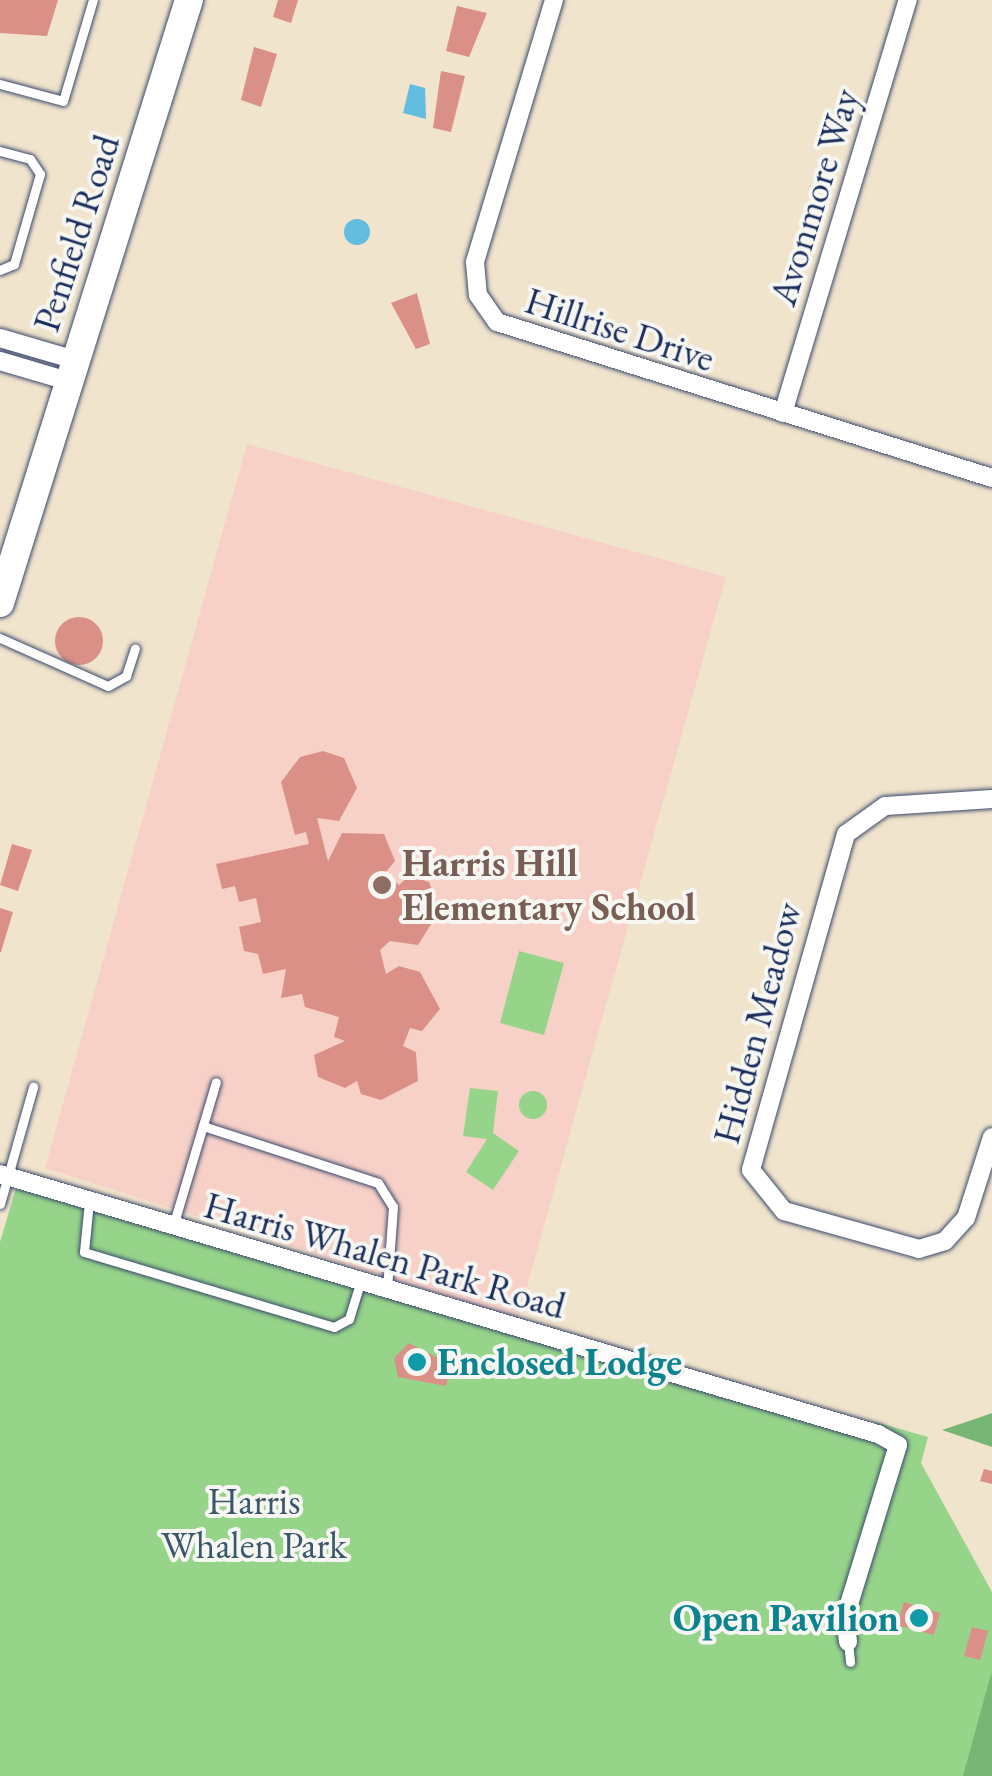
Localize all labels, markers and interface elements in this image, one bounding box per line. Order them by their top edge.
street label: Avonmore Way [759,83,869,311]
street label: Penfield Road [23,129,129,337]
street label: Hillrise Drive [520,277,720,381]
place label: Harris Hill Elementary School [402,840,695,929]
marker: Harris Hill Elementary School [371,874,393,896]
street label: Hidden Meadow [703,897,811,1149]
street label: Harris Whalen Park Road [199,1182,571,1328]
place label: Enclosed Lodge [437,1339,682,1385]
marker: Enclosed Lodge [406,1351,428,1373]
park label: Harris Whalen Park [161,1478,347,1568]
place label: Open Pavilion [673,1595,899,1641]
marker: Open Pavilion [908,1607,930,1629]

